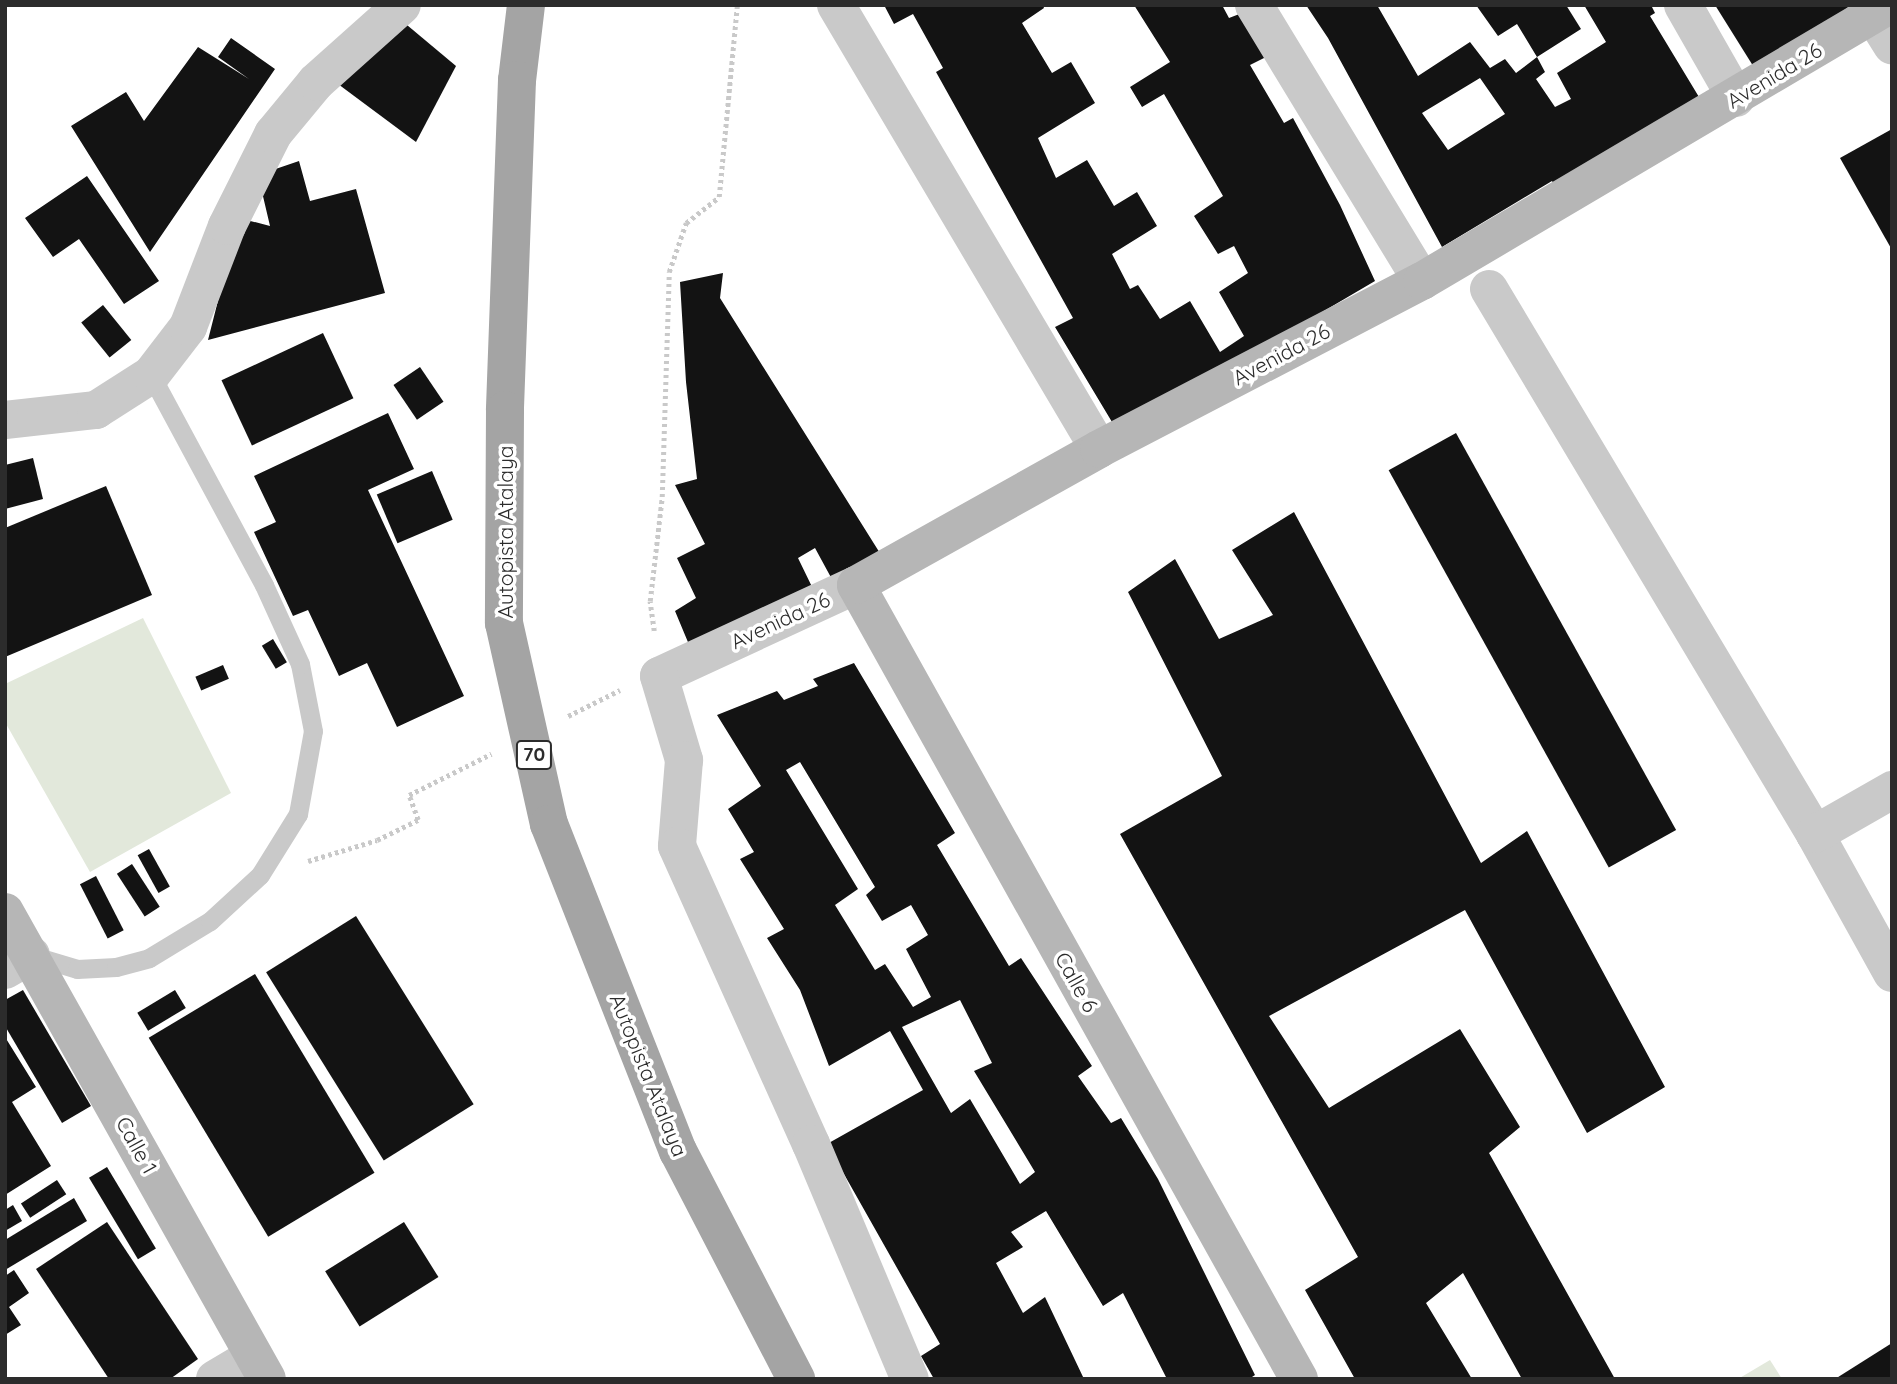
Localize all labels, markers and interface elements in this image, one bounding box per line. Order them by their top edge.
street label: Avenida 26 [1722,37,1826,113]
street label: Avenida 26 [1228,318,1334,390]
street label: Autopista Atalaya [492,445,518,619]
street label: Avenida 26 [726,586,834,654]
road number: 70 [515,740,553,770]
street label: Calle 6 [1050,948,1104,1016]
street label: Autopista Atalaya [605,990,693,1160]
street label: Calle 1 [111,1112,163,1178]

